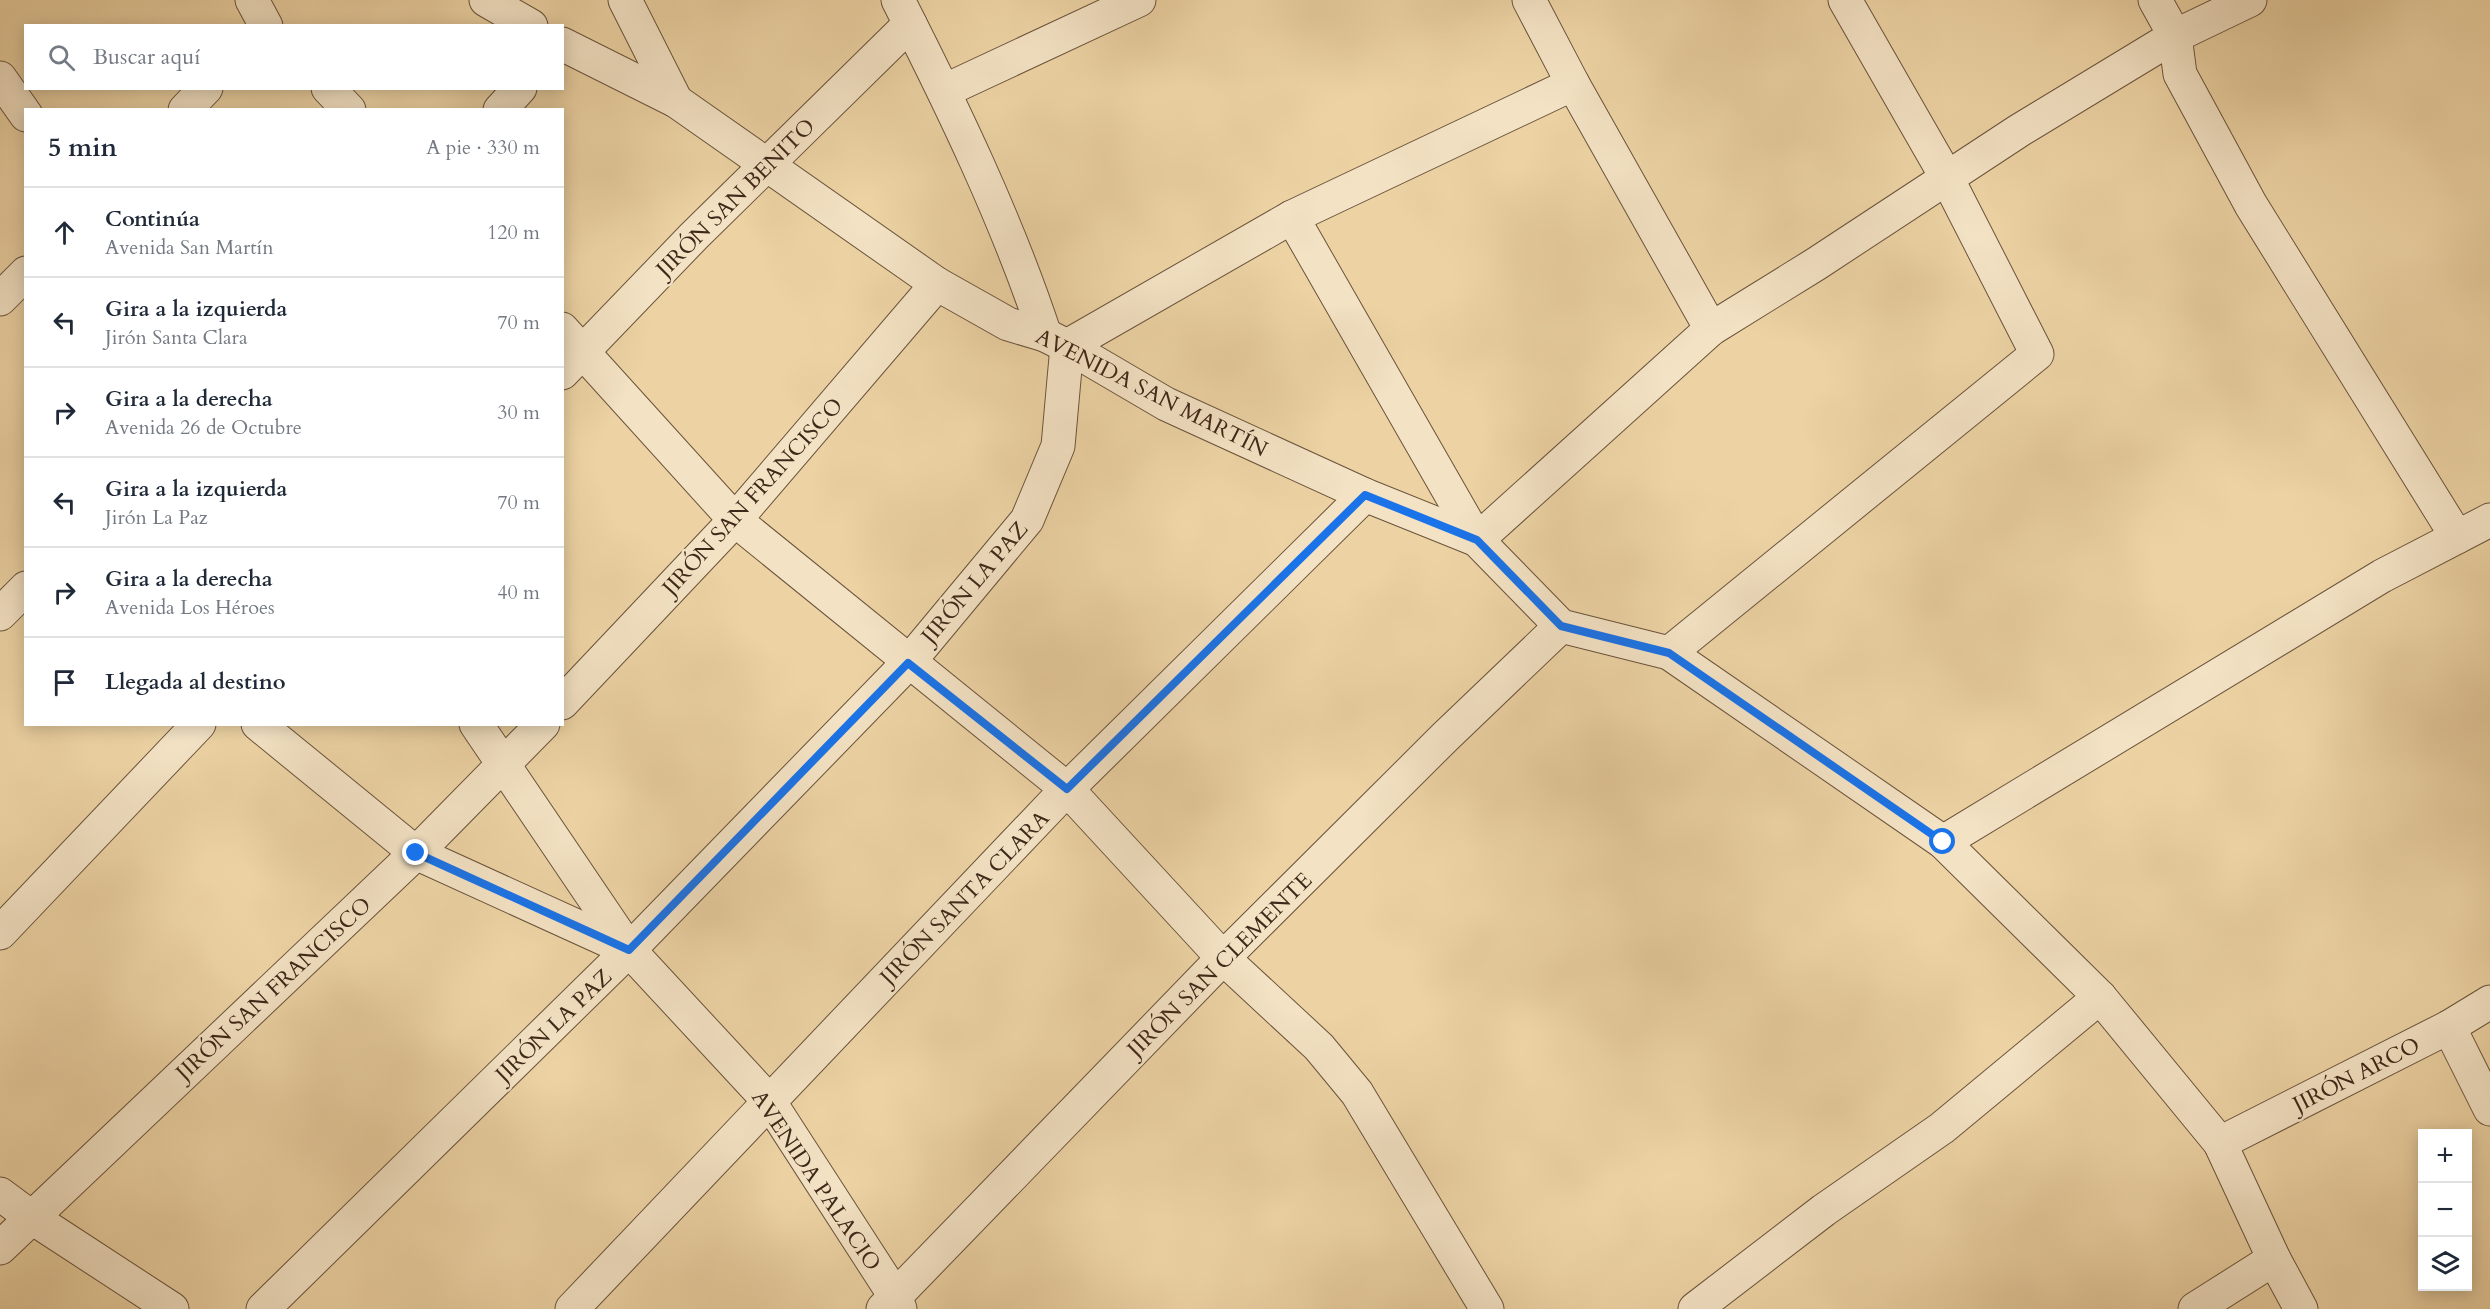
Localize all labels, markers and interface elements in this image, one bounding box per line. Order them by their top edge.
search box [24,24,564,90]
icon: search [45,41,78,74]
text: Buscar aquí [93,42,200,72]
street label: JIRÓN SAN BENITO [648,112,822,286]
text: 5 min [48,130,117,165]
text: A pie · 330 m [426,134,540,161]
text: Continúa [105,204,200,234]
icon: ahead [48,216,81,249]
text: 120 m [487,219,540,246]
text: Avenida San Martín [105,234,274,261]
text: Gira a la izquierda [105,294,288,324]
icon: left [48,306,81,339]
text: 70 m [497,309,540,336]
street label: AVENIDA SAN MARTÍN [1030,321,1273,465]
text: Jirón Santa Clara [105,324,248,351]
text: Gira a la derecha [105,384,273,414]
street label: JIRÓN SAN FRANCISCO [654,391,850,604]
icon: right [48,396,81,429]
text: 30 m [497,399,540,426]
text: Avenida 26 de Octubre [105,414,302,441]
text: Gira a la izquierda [105,474,288,504]
icon: left [48,486,81,519]
text: 70 m [497,489,540,516]
text: Jirón La Paz [105,504,208,531]
street label: JIRÓN LA PAZ [913,515,1035,653]
text: Gira a la derecha [105,564,273,594]
icon: right [48,576,81,609]
text: 40 m [497,579,540,606]
text: Avenida Los Héroes [105,594,275,621]
icon: arrive [48,666,81,699]
text: Llegada al destino [105,667,286,697]
street label: JIRÓN SANTA CLARA [871,804,1056,994]
route start [1929,828,1955,854]
route end [402,839,428,865]
street label: JIRÓN SAN CLEMENTE [1119,866,1319,1066]
street label: JIRÓN SAN FRANCISCO [167,890,378,1089]
street label: JIRÓN LA PAZ [487,962,619,1091]
street label: JIRÓN ARCO [2285,1030,2425,1121]
street label: AVENIDA PALACIO [744,1084,888,1277]
map controls [2418,1129,2472,1291]
button: + [2418,1129,2472,1183]
button: − [2418,1183,2472,1237]
button: layers [2418,1237,2472,1291]

